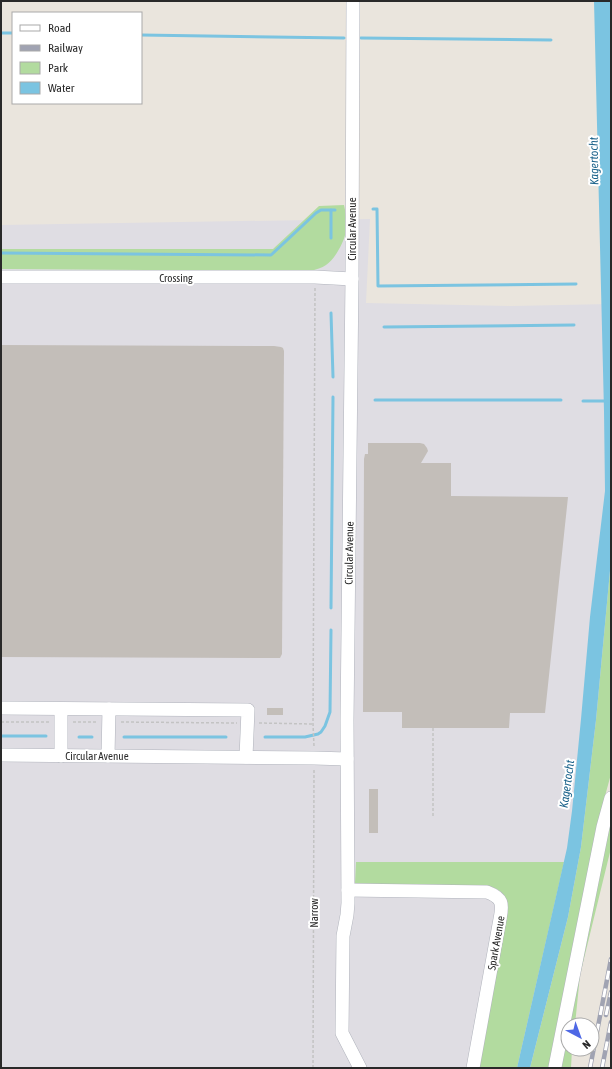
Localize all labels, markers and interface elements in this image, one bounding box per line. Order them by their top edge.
legend [12,12,142,104]
text: Road [48,21,71,35]
text: Railway [48,41,83,55]
text: Park [48,61,69,75]
text: Water [48,81,75,95]
water label: Kagertocht [587,136,601,185]
street label: Circular Avenue [346,197,358,261]
street label: Crossing [159,272,193,284]
street label: Circular Avenue [342,521,356,585]
street label: Circular Avenue [65,750,129,762]
water label: Kagertocht [557,759,577,809]
street label: Narrow [308,898,320,928]
street label: Spark Avenue [485,915,507,971]
north arrow [560,1017,600,1057]
text: N [580,1038,593,1051]

